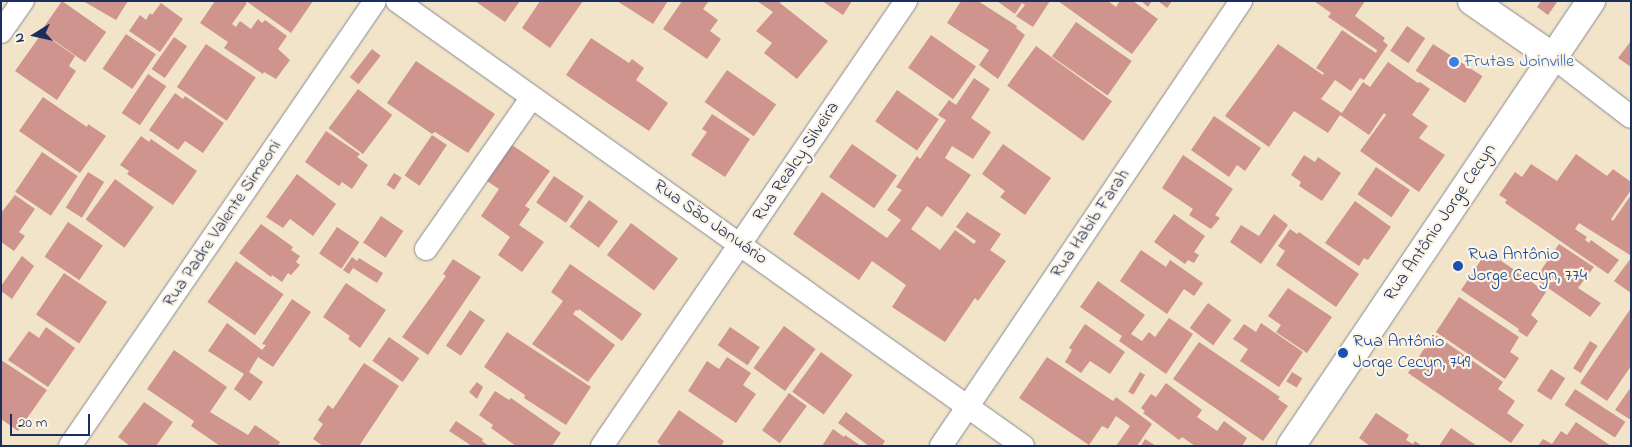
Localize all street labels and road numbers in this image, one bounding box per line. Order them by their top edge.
street label: Rua Realcy Silveira [749,98,845,226]
street label: Rua Padre Valente Simeoni [159,136,287,312]
street label: Rua Antônio Jorge Cecyn [1380,140,1502,306]
street label: Rua Habib Farah [1047,165,1135,283]
street label: Rua São Januário [649,176,771,270]

